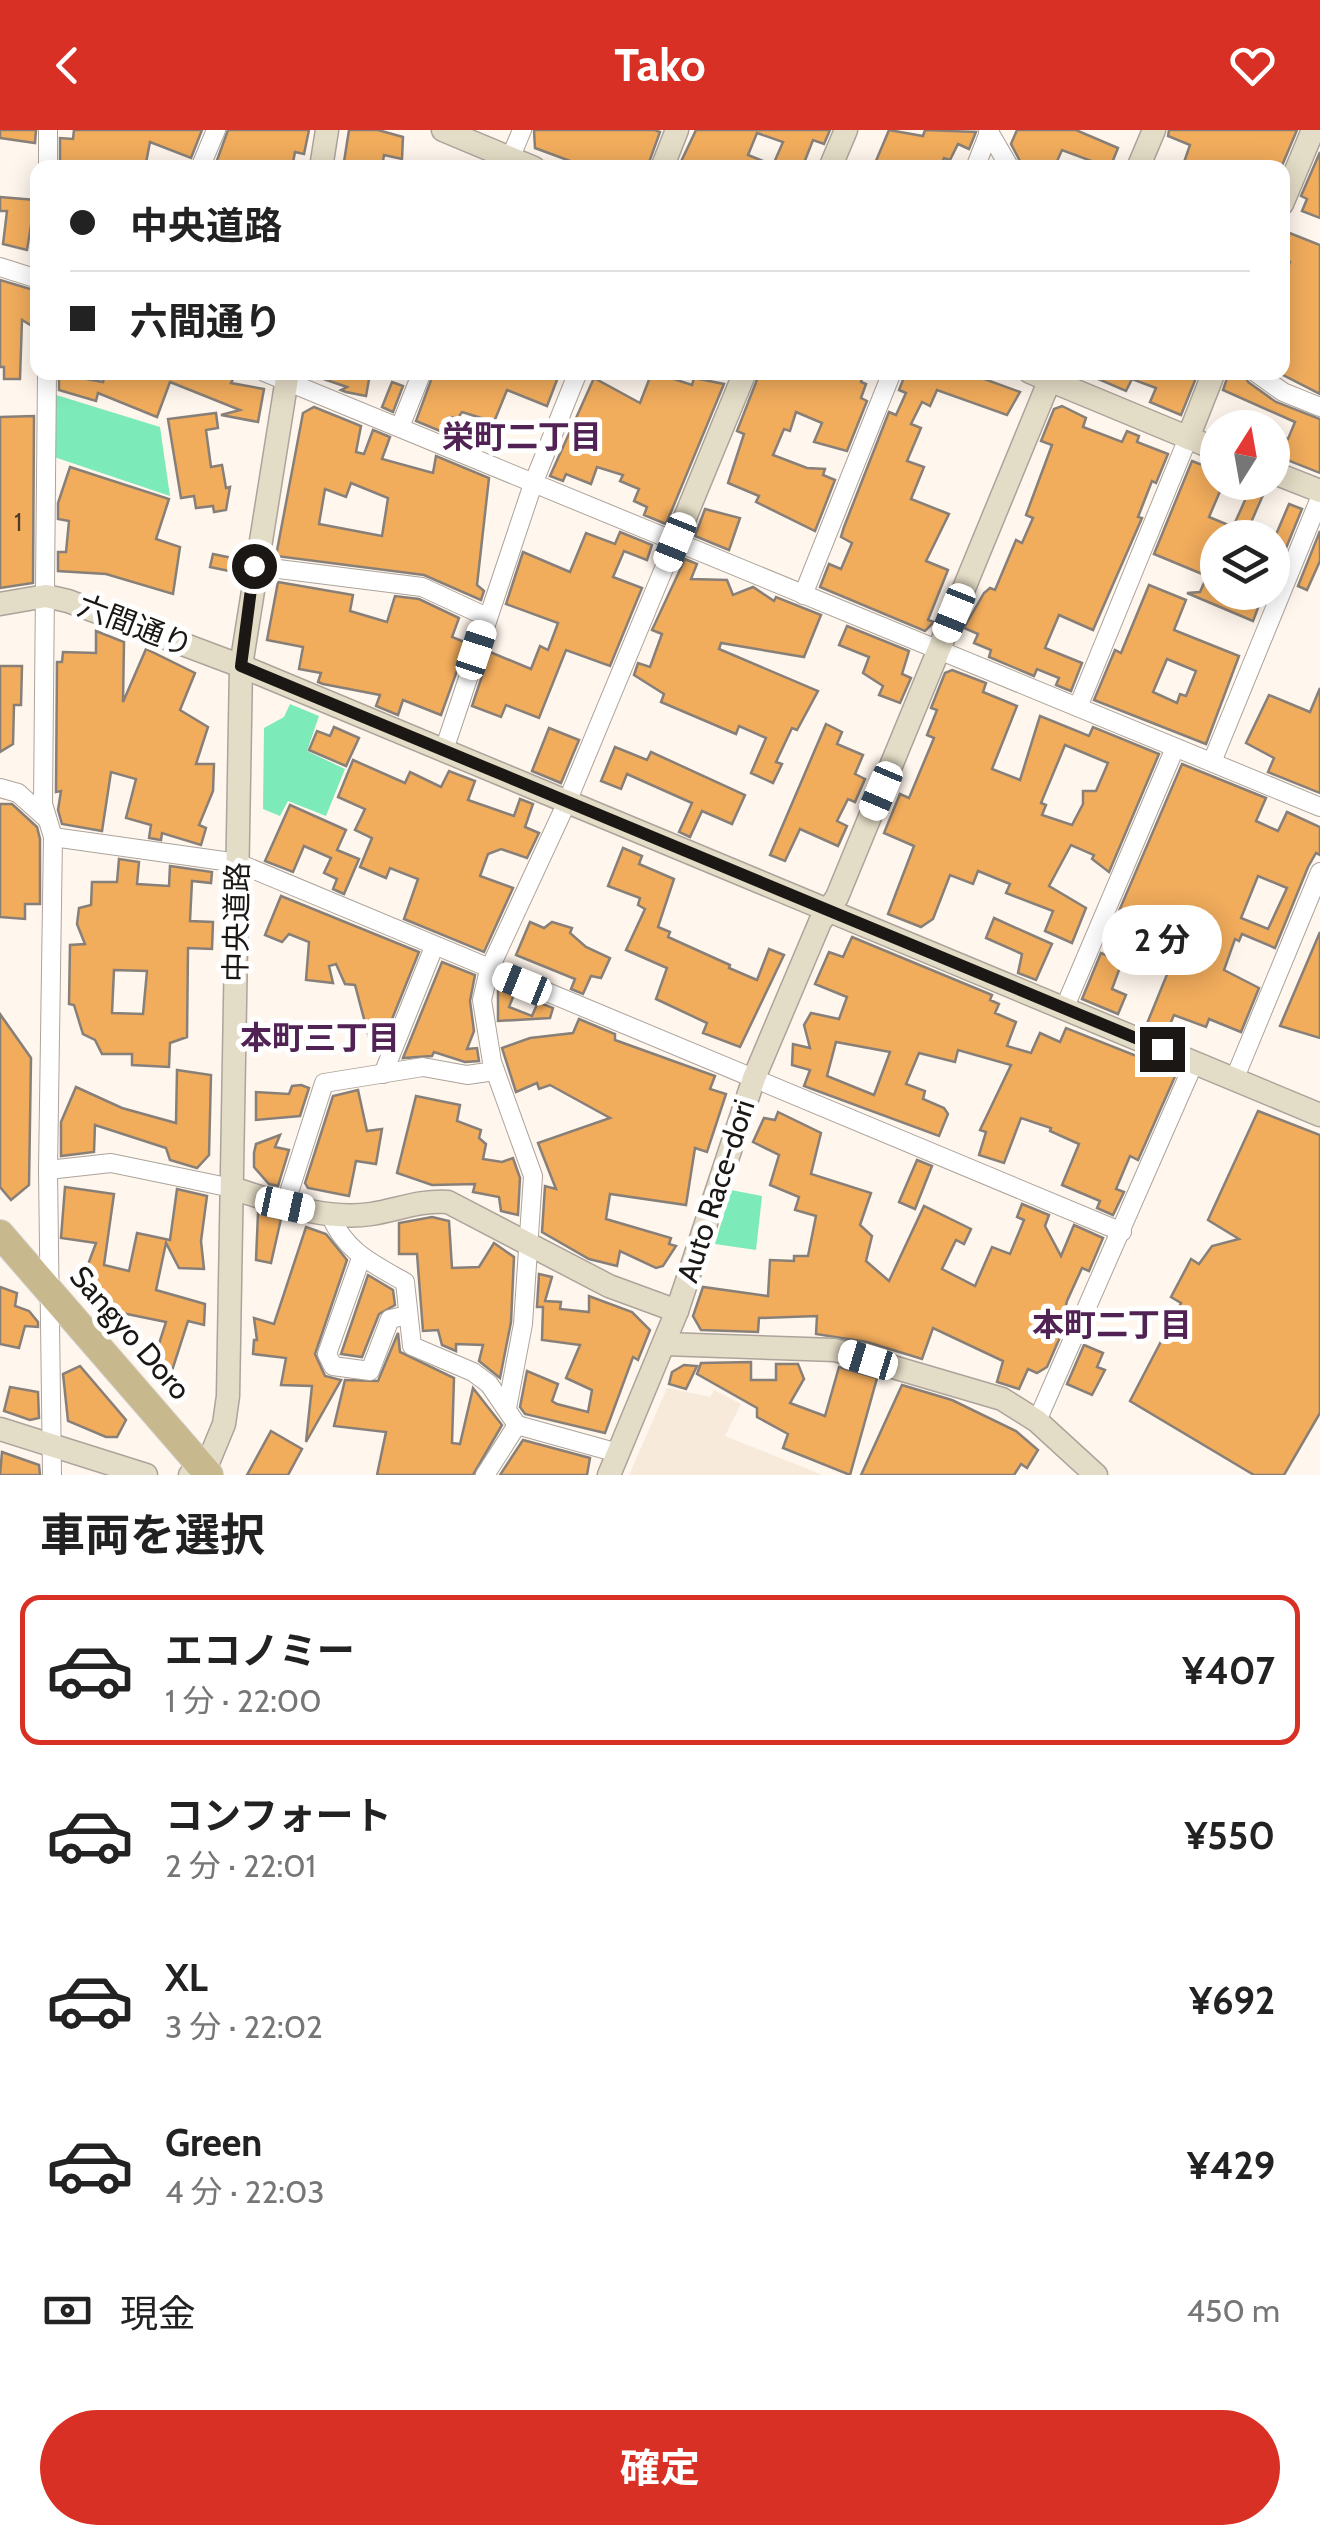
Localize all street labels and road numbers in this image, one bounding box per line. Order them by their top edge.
street label: 六間通り [73,587,198,664]
street label: 中央道路 [217,862,256,982]
street label: Auto Race-dori [669,1095,762,1287]
street label: Sangyo Doro [62,1258,199,1407]

